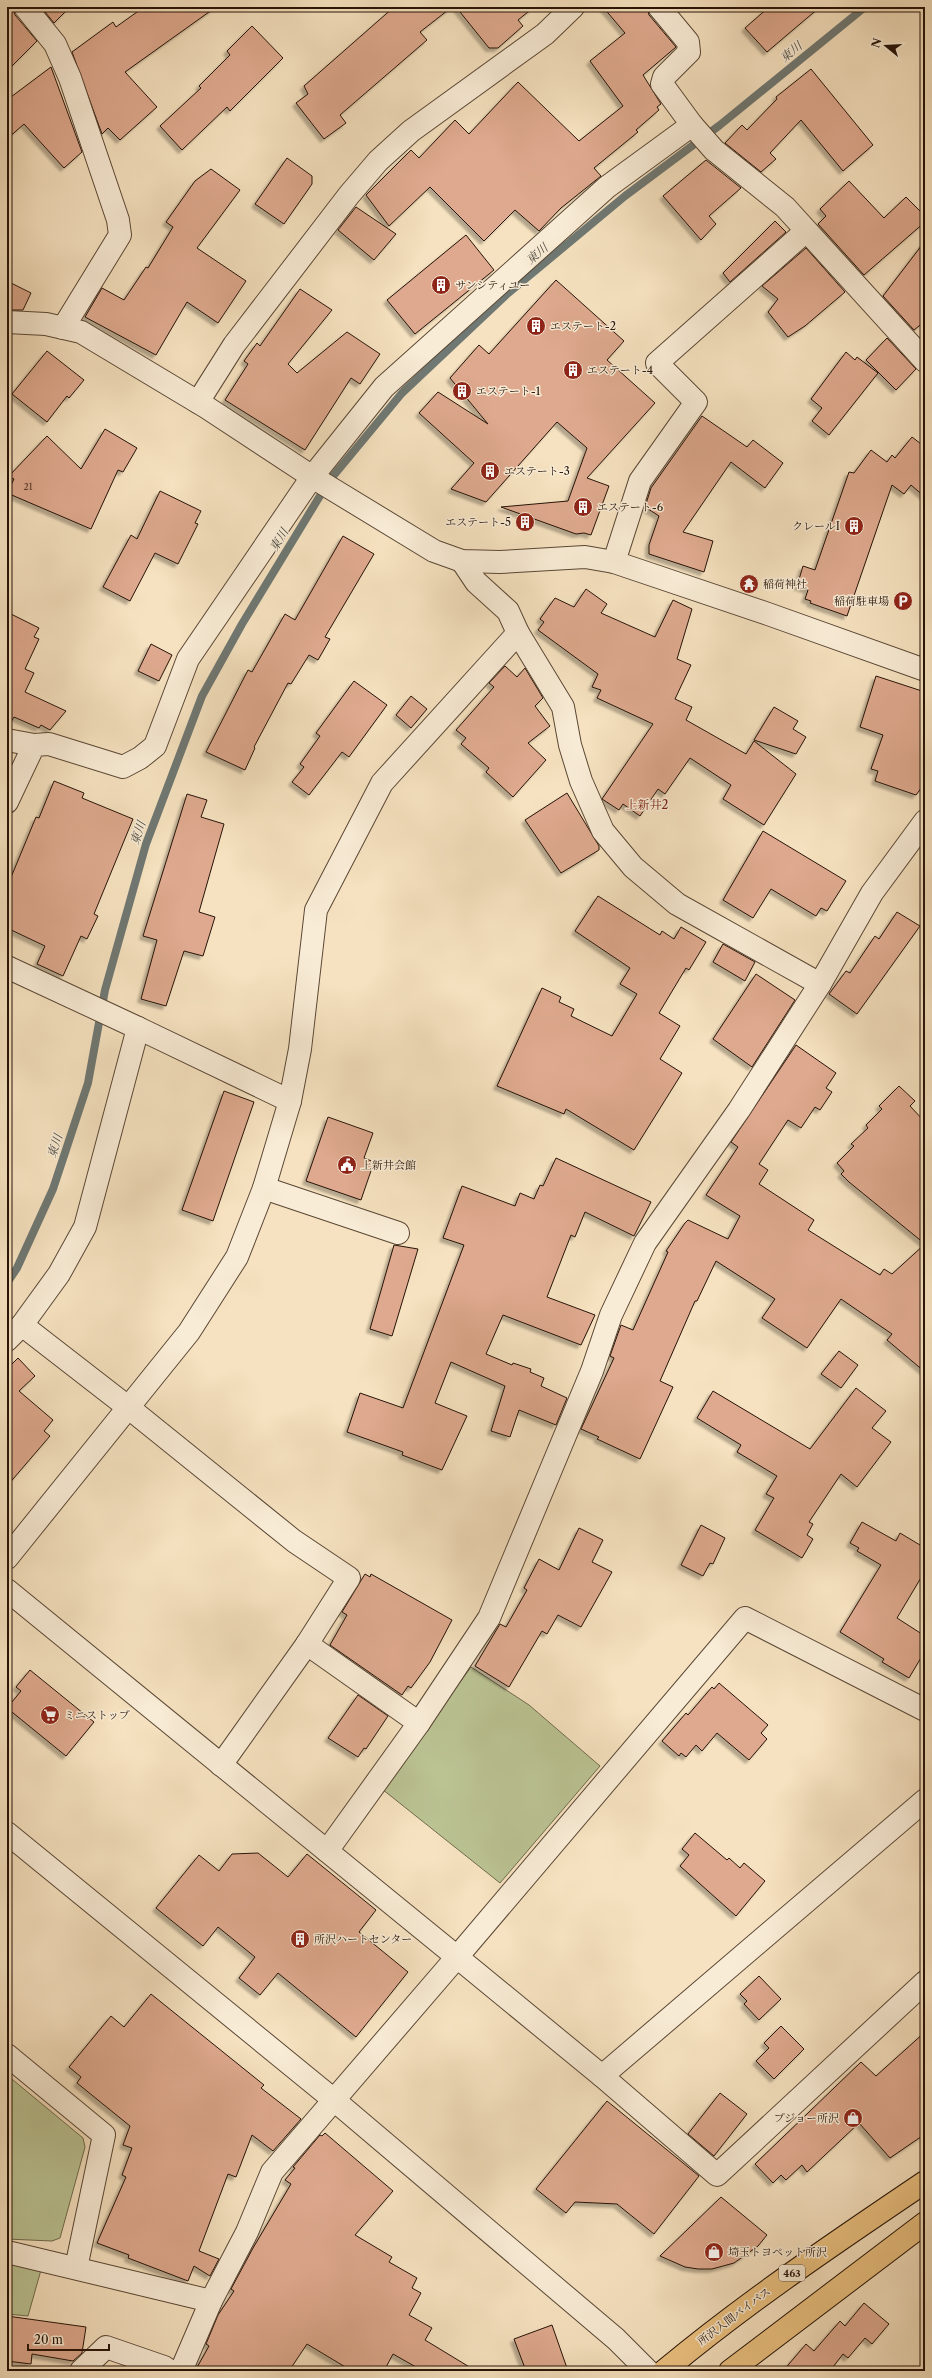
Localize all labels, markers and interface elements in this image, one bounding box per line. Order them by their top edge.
north arrow [866,26,906,66]
text: N [868,36,885,50]
water label: 東川 [777,37,806,65]
water label: 東川 [523,239,552,267]
building icon: サンシティユー [430,274,452,296]
place label: サンシティユー [455,278,530,292]
building icon: エステート-2 [525,315,547,337]
place label: エステート-2 [550,319,616,333]
building icon: エステート-4 [562,359,584,381]
place label: エステート-4 [587,363,653,377]
building icon: エステート-1 [451,380,473,402]
place label: エステート-1 [476,384,541,398]
building icon: エステート-3 [479,460,501,482]
place label: エステート-3 [504,464,570,478]
house number: 21 [24,481,33,492]
building icon: エステート-6 [572,496,594,518]
place label: エステート-6 [597,500,664,514]
building icon: エステート-5 [514,511,536,533]
place label: エステート-5 [445,515,511,529]
building icon: クレールI [843,515,865,537]
place label: クレールI [792,519,840,533]
water label: 東川 [266,524,292,554]
temple icon: 稲荷神社 [738,573,760,595]
place label: 稲荷神社 [763,577,807,591]
parking icon: 稲荷駐車場 [892,590,914,612]
place label: 稲荷駐車場 [834,594,889,608]
district label: 上新井2 [626,797,669,812]
water label: 東川 [127,817,149,847]
water label: 東川 [44,1130,66,1160]
public building icon: 上新井会館 [336,1154,358,1176]
place label: 上新井会館 [361,1158,416,1172]
supermarket icon: ミニストップ [39,1704,61,1726]
place label: ミニストップ [64,1708,130,1722]
building icon: 所沢ハートセンター [289,1928,311,1950]
place label: 所沢ハートセンター [314,1932,412,1946]
shop icon: プジョー所沢 [842,2107,864,2129]
place label: プジョー所沢 [774,2111,839,2125]
shop icon: 埼玉トヨペット所沢 [703,2241,725,2263]
place label: 埼玉トヨペット所沢 [728,2245,827,2259]
road number: 463 [779,2265,805,2281]
street label: 所沢入間バイパス [695,2284,773,2348]
scale bar [28,2326,109,2352]
text: 20 m [34,2332,63,2347]

